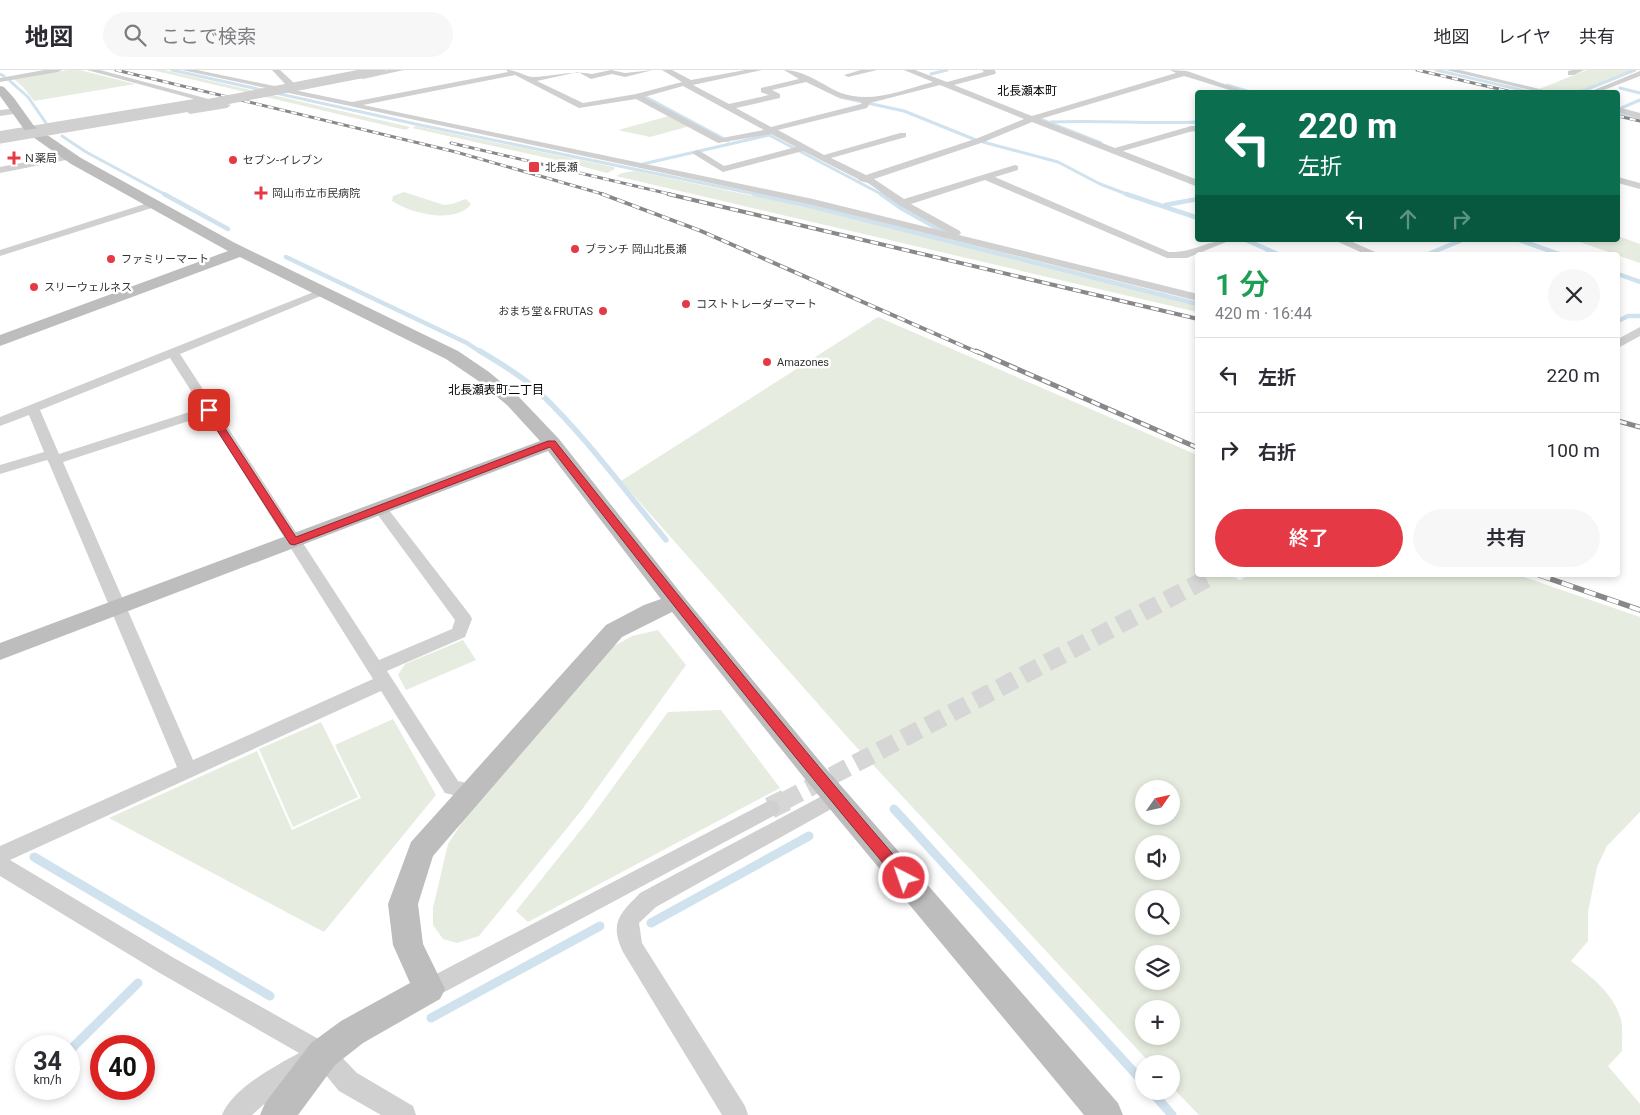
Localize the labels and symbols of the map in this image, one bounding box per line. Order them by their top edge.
district label: 北長瀬本町 [997,84,1057,98]
marker: Ｎ薬局 [8,152,20,164]
place label: Ｎ薬局 [24,152,57,165]
marker: セブン-イレブン [227,154,239,166]
place label: セブン-イレブン [243,154,323,167]
marker: 北長瀬 [527,160,541,174]
place label: 北長瀬 [545,161,578,174]
marker: 岡山市立市民病院 [254,186,268,200]
place label: 岡山市立市民病院 [272,187,360,200]
marker: ブランチ 岡山北長瀬 [569,243,581,255]
place label: ブランチ 岡山北長瀬 [585,243,687,256]
marker: ファミリーマート [105,253,117,265]
place label: ファミリーマート [121,253,209,266]
marker: スリーウェルネス [28,281,40,293]
place label: スリーウェルネス [44,281,132,294]
marker: コストトレーダーマート [680,298,692,310]
place label: コストトレーダーマート [696,298,817,311]
place label: おまち堂＆FRUTAS [498,305,593,318]
marker: おまち堂＆FRUTAS [597,305,609,317]
marker: Amazones [761,356,773,368]
place label: Amazones [777,356,829,369]
district label: 北長瀬表町二丁目 [448,383,544,397]
pin [188,389,230,431]
north arrow [1135,780,1180,825]
position arrow [877,851,929,903]
speed limit sign: 40 [90,1035,155,1100]

